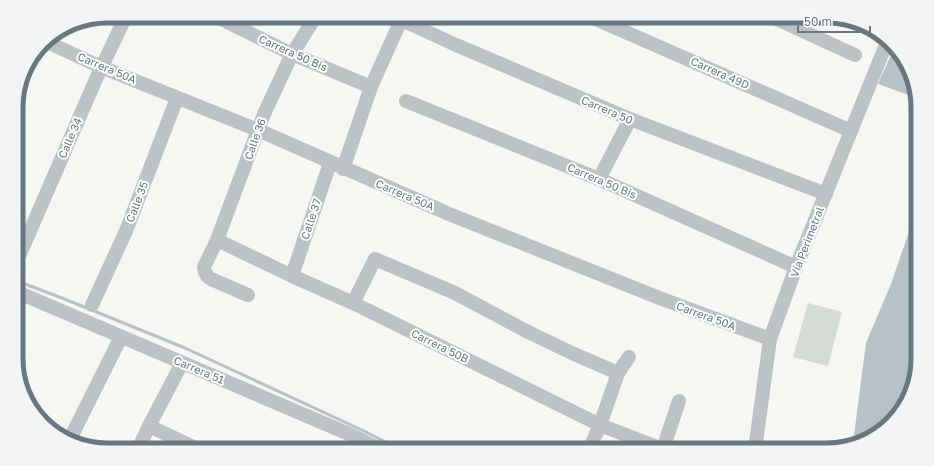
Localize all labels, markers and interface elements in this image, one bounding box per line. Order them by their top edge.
scale bar [798,8,870,34]
text: 50 m [804,14,832,29]
street label: Carrera 50 Bis [257,32,330,74]
street label: Carrera 50A [76,49,139,86]
street label: Carrera 49D [689,54,752,91]
street label: Carrera 50 [579,93,635,126]
street label: Calle 34 [55,115,84,160]
street label: Calle 36 [241,116,268,161]
street label: Carrera 50 Bis [566,160,639,201]
street label: Carrera 50A [374,176,437,213]
street label: Calle 35 [123,180,150,224]
street label: Calle 37 [298,197,323,241]
street label: Vía Perimetral [787,204,826,279]
street label: Carrera 50A [675,299,738,332]
street label: Carrera 50B [409,326,471,365]
street label: Carrera 51 [172,353,226,386]

